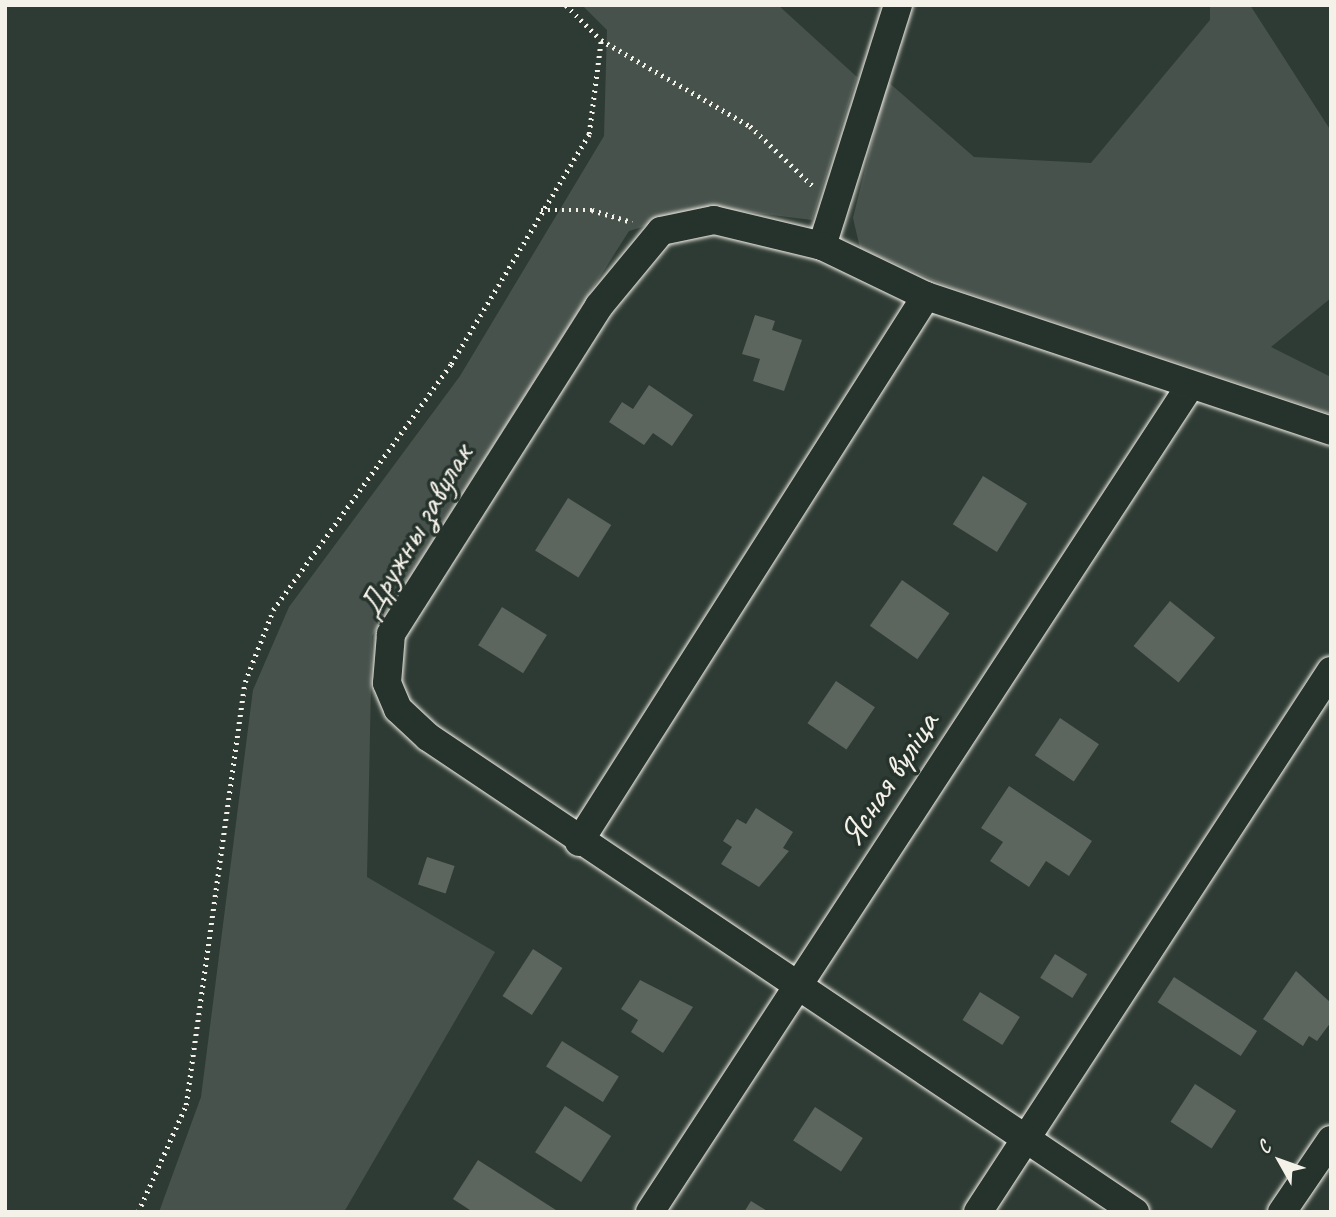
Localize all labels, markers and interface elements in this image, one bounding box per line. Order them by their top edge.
street label: Дружны завулак [348,436,482,626]
street label: Ясная вуліца [831,705,947,853]
north arrow [1245,1126,1315,1196]
text: С [1252,1136,1276,1159]

